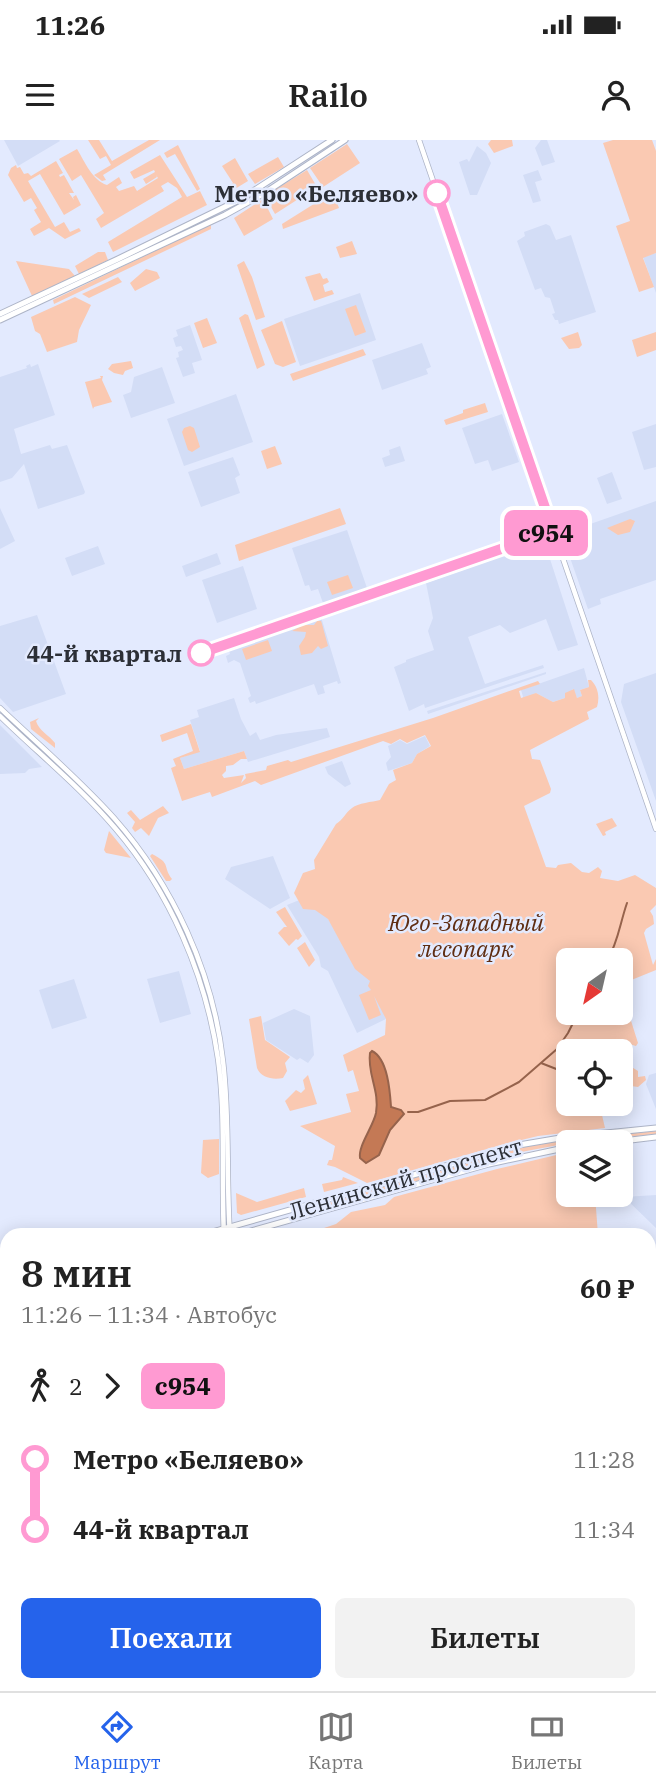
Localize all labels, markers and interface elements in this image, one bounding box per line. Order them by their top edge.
text: 11:26 [35,8,105,42]
text: Railo [288,74,368,116]
icon: menu [21,76,59,114]
icon: person [597,76,635,114]
place label: Метро «Беляево» [214,178,418,208]
marker: Метро «Беляево» [424,180,450,206]
line badge: с954 [497,510,595,556]
text: с954 [518,517,574,549]
place label: 44-й квартал [26,638,182,668]
marker: 44-й квартал [188,640,214,666]
park label: Юго-Западный лесопарк [387,907,544,963]
north arrow [556,948,634,1026]
map controls [556,948,633,1207]
button: locate [556,1039,633,1116]
street label: Ленинский проспект [285,1130,525,1226]
button: layers [556,1130,633,1207]
text: 8 мин [21,1248,132,1297]
text: 60 ₽ [580,1271,635,1305]
text: 11:26 – 11:34 · Автобус [21,1299,277,1329]
icon: walk [21,1367,59,1405]
icon: forward [93,1367,131,1405]
text: с954 [155,1370,211,1402]
text: 2 [69,1371,83,1401]
text: Метро «Беляево» [73,1442,303,1476]
text: 11:28 [573,1444,635,1474]
text: 44-й квартал [73,1512,249,1546]
text: 11:34 [573,1514,635,1544]
button: Поехали [21,1598,321,1678]
button: Билеты [335,1598,635,1678]
tab: Маршрут [74,1708,161,1774]
tab: Карта [308,1708,363,1774]
tab: Билеты [511,1708,582,1774]

